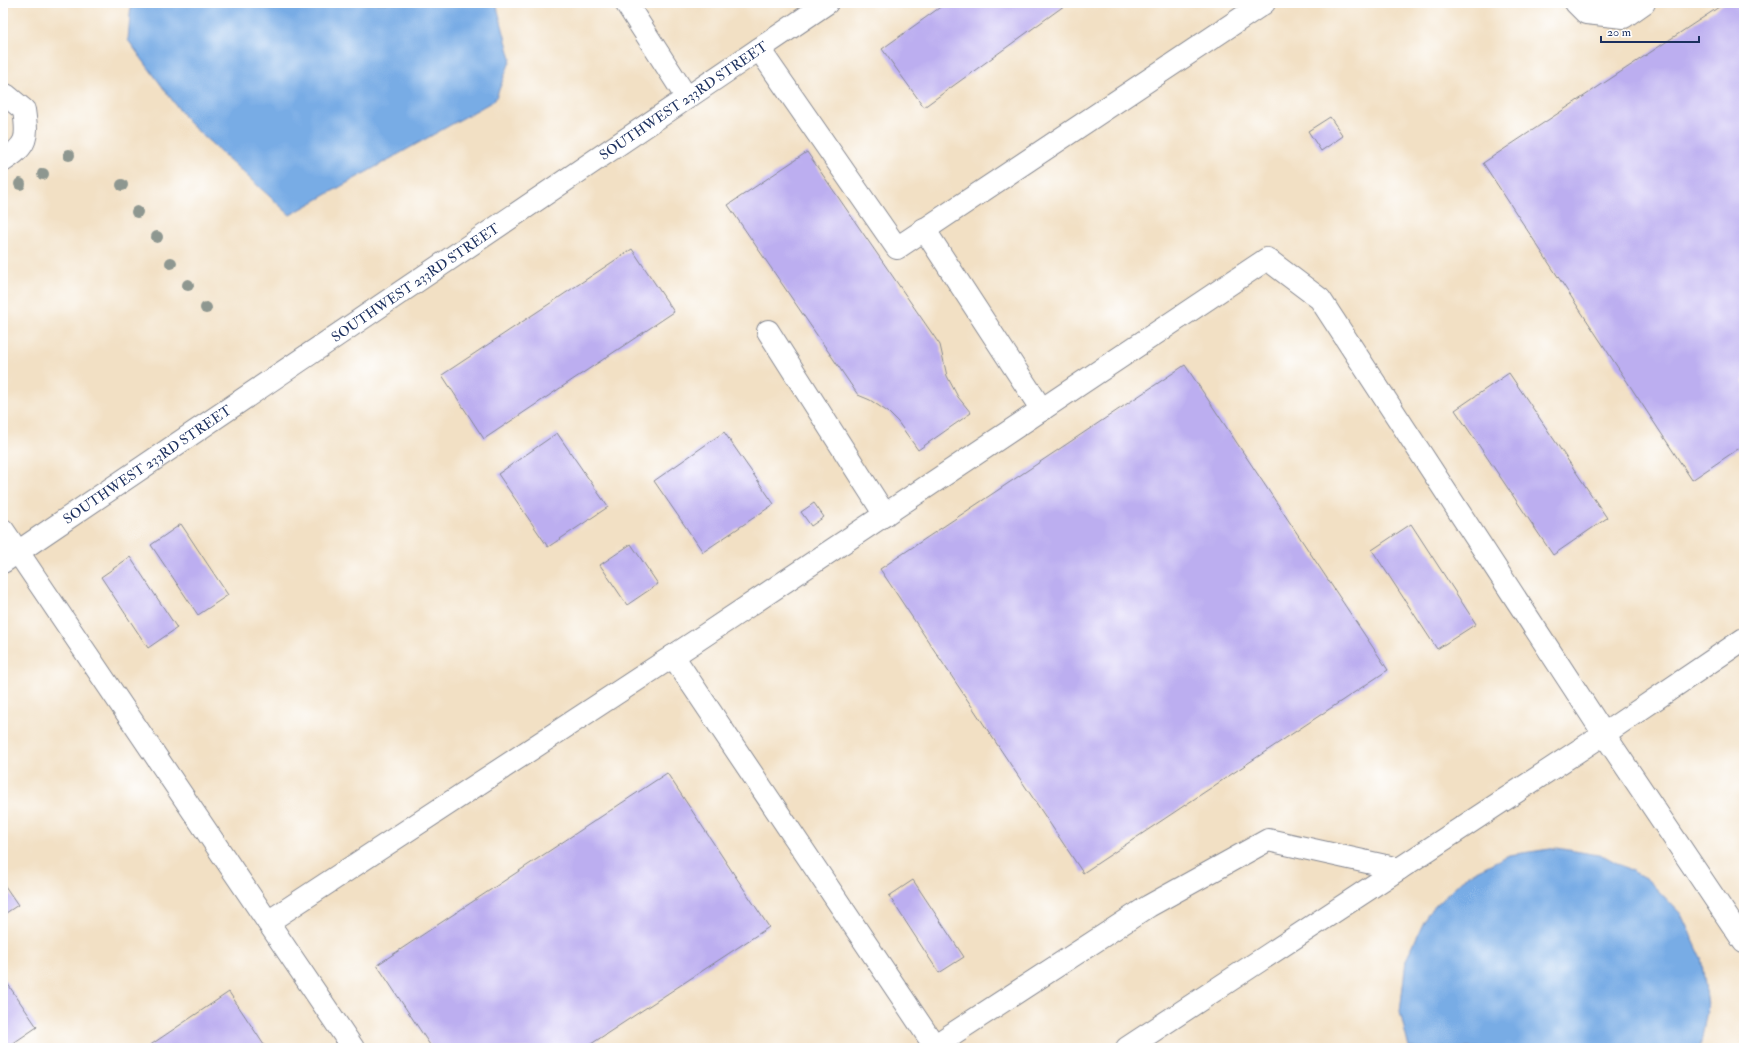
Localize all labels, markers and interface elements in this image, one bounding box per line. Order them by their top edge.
scale bar [1601,18,1699,44]
text: 20 m [1607,25,1632,40]
street label: SOUTHWEST 233RD STREET [596,38,771,164]
street label: SOUTHWEST 233RD STREET [328,220,503,346]
street label: SOUTHWEST 233RD STREET [60,401,235,528]

